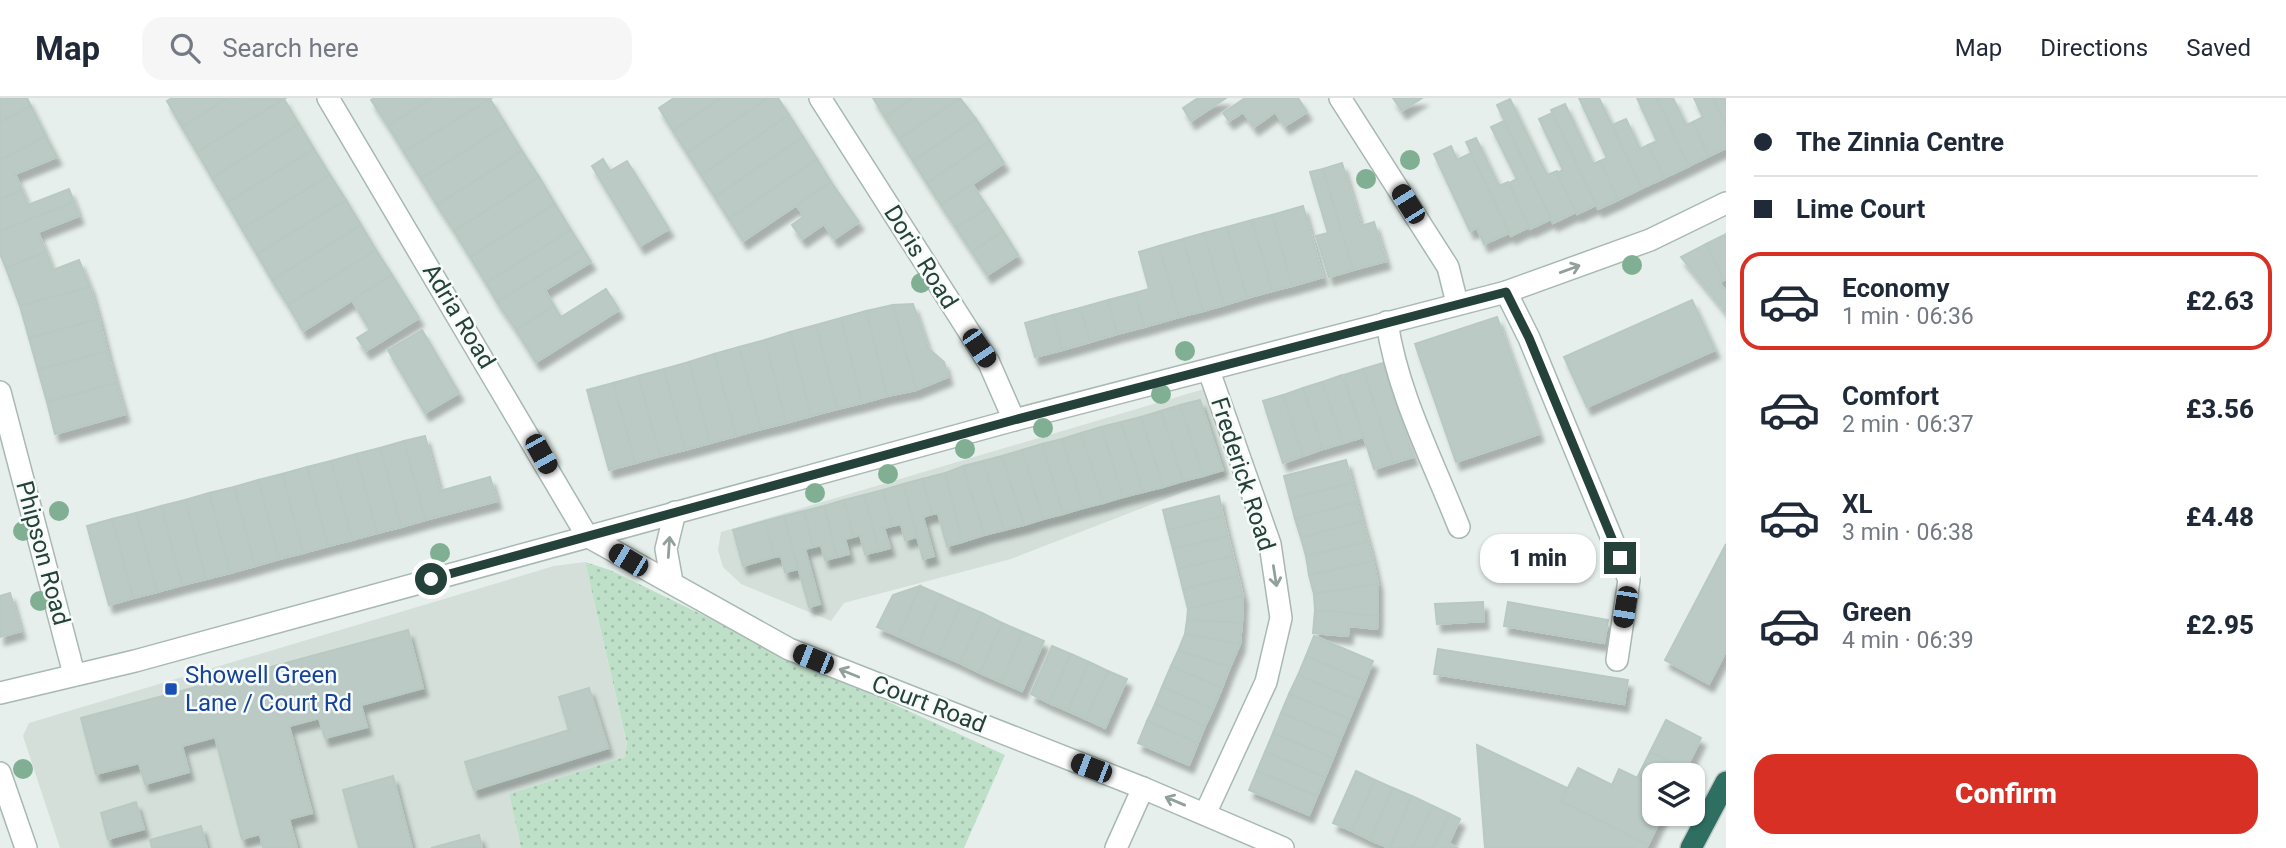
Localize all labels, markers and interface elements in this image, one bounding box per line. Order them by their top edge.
search box [142,17,632,80]
text: Map [35,29,100,68]
icon: search [166,29,204,67]
text: Search here [222,33,359,63]
text: Map [1955,34,2002,62]
text: Directions [2040,34,2148,62]
text: Saved [2186,34,2251,62]
text: The Zinnia Centre [1796,127,2004,157]
car [1388,181,1429,227]
text: Lime Court [1796,194,1925,224]
street label: Doris Road [878,200,964,314]
street label: Adria Road [417,259,501,373]
one-way arrow [1558,261,1580,274]
icon: car [1758,270,1821,333]
text: Economy [1842,273,1949,303]
text: £2.63 [2186,286,2254,316]
text: 1 min · 06:36 [1842,303,1974,330]
car [959,325,1000,371]
icon: car [1758,378,1821,441]
text: Comfort [1842,381,1939,411]
street label: Frederick Road [1205,394,1281,554]
text: £3.56 [2186,394,2254,424]
text: 2 min · 06:37 [1842,411,1974,438]
car [522,431,561,477]
street label: Phipson Road [10,478,76,628]
icon: car [1758,486,1821,549]
text: XL [1842,489,1873,519]
text: £4.48 [2186,502,2254,532]
text: 3 min · 06:38 [1842,519,1974,546]
callout: 1 min [1480,533,1596,582]
one-way arrow [662,536,675,559]
car [605,540,652,580]
route end [1604,542,1636,574]
text: 1 min [1509,545,1567,572]
route start [415,563,447,595]
one-way arrow [1269,564,1282,587]
car [1612,585,1639,629]
icon: car [1758,594,1821,657]
text: Green [1842,597,1912,627]
text: £2.95 [2186,610,2254,640]
text: 4 min · 06:39 [1842,627,1974,654]
car [790,641,837,677]
place label: Showell Green Lane / Court Rd [185,661,352,717]
one-way arrow [839,665,861,678]
street label: Court Road [868,669,990,739]
marker: Showell Green Lane / Court Rd [163,681,179,697]
car [1068,751,1115,785]
button: Confirm [1754,754,2258,834]
map controls [1642,763,1705,826]
button: layers [1642,763,1705,826]
one-way arrow [1165,794,1186,807]

